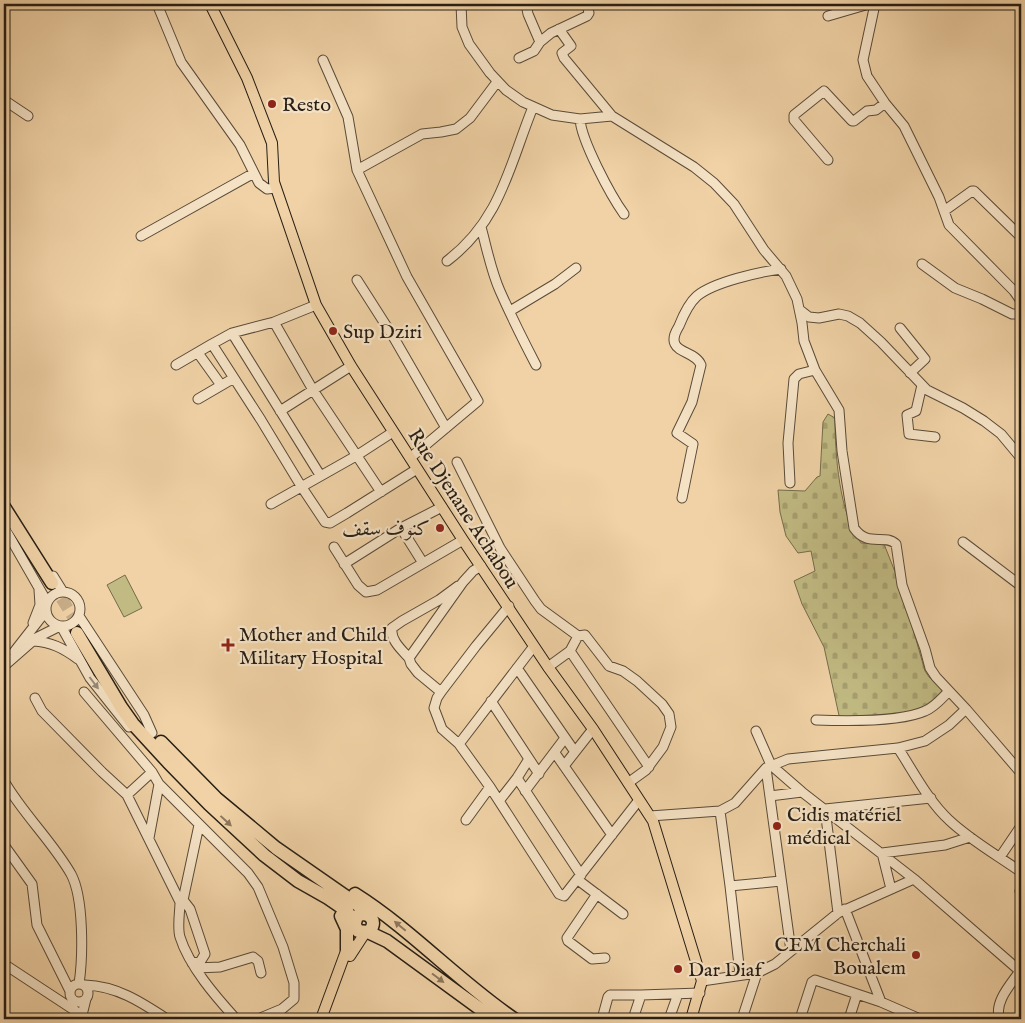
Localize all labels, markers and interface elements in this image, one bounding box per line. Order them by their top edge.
place label: Resto [282,93,331,118]
marker: Resto [266,98,278,110]
place label: Sup Dziri [343,320,422,345]
marker: Sup Dziri [327,325,339,337]
street label: Rue Djenane Achabou [402,424,524,593]
place label: كنوف سقف [342,517,430,542]
marker: كنوف سقف [434,522,446,534]
place label: Mother and Child Military Hospital [239,623,388,671]
marker: Mother and Child Military Hospital [221,638,235,652]
one-way arrow [89,676,100,689]
place label: Cidis matériel médical [787,803,902,851]
one-way arrow [220,815,232,827]
marker: Cidis matériel médical [771,820,783,832]
one-way arrow [394,920,407,931]
place label: CEM Cherchali Boualem [775,933,906,981]
marker: CEM Cherchali Boualem [910,949,922,961]
place label: Dar Diaf [688,958,765,983]
marker: Dar Diaf [672,963,684,975]
one-way arrow [431,972,444,983]

